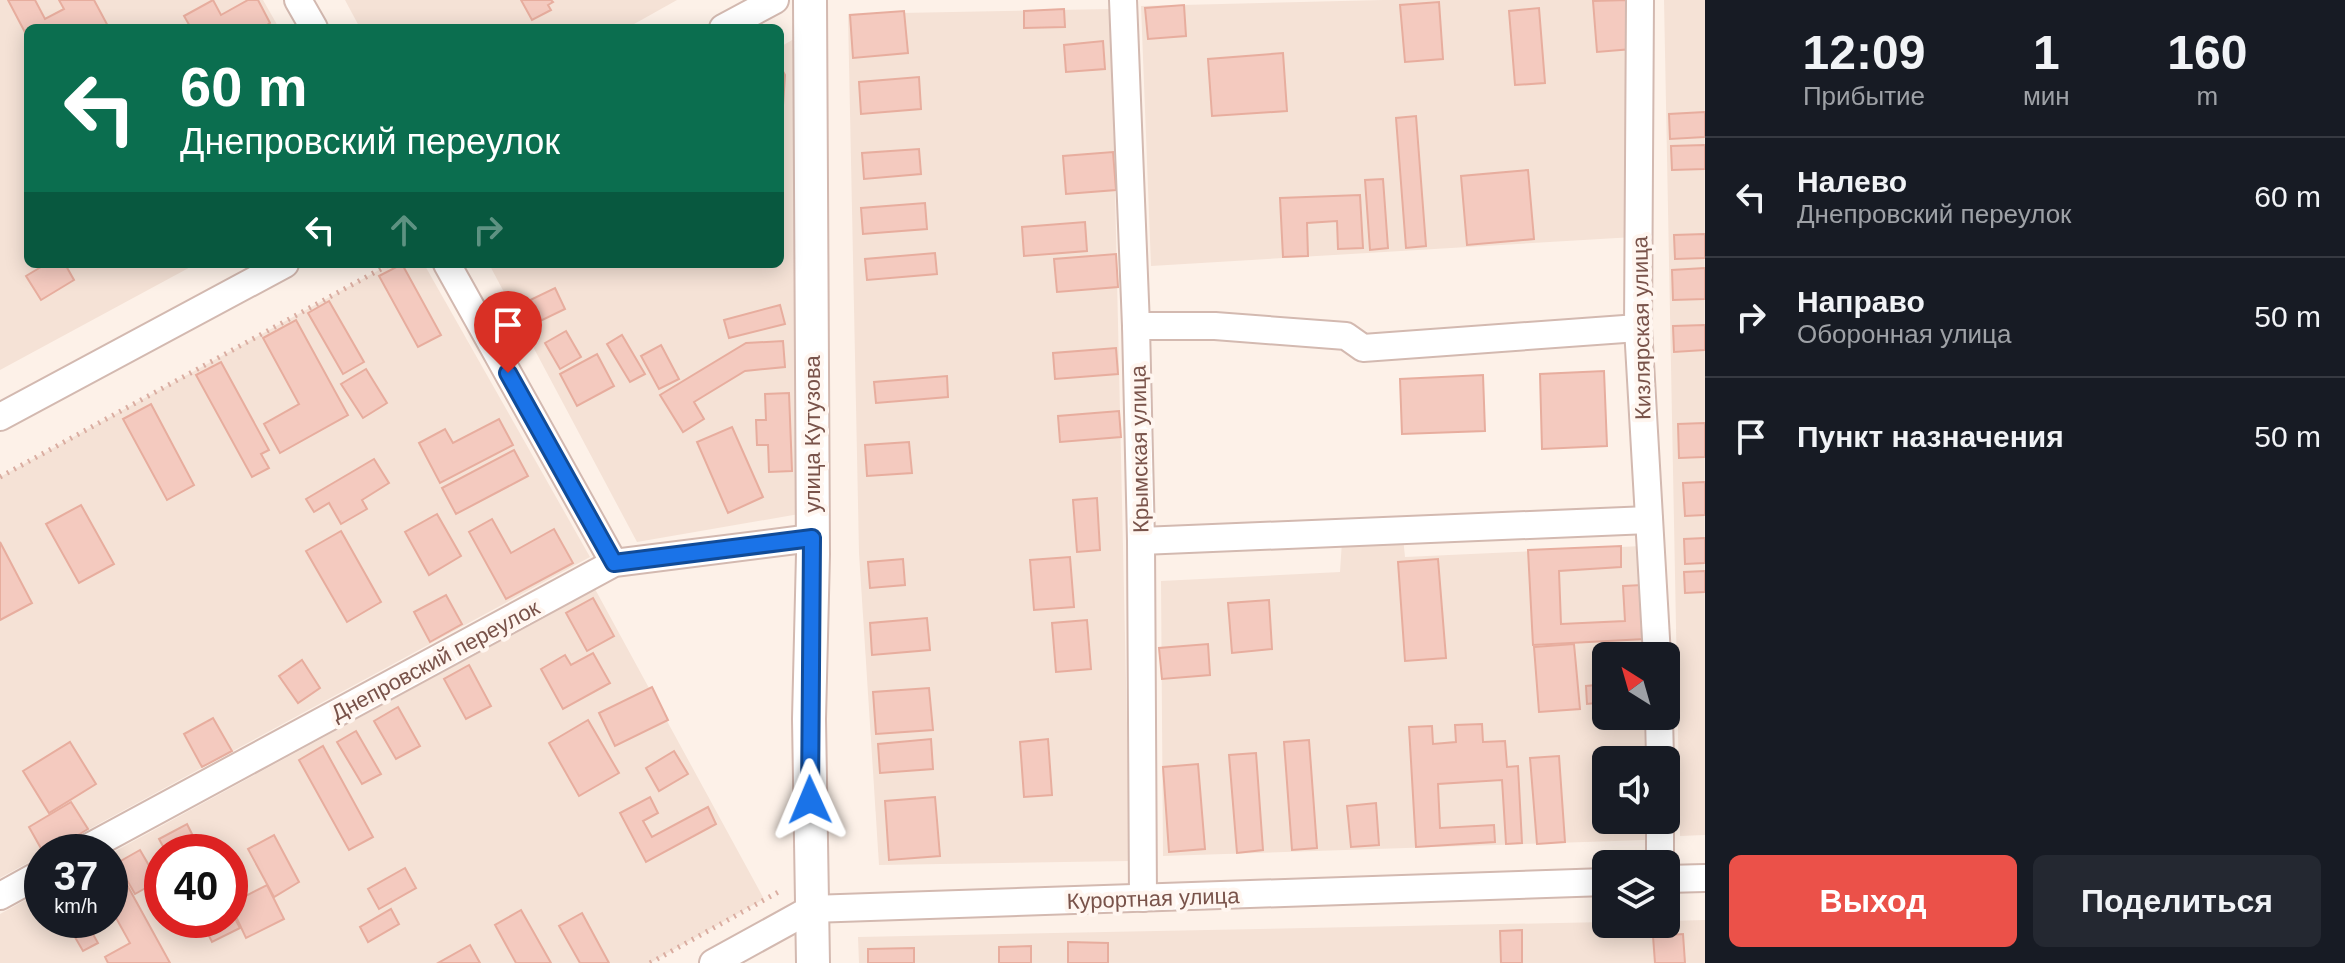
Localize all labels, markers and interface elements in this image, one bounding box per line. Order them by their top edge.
text: 12:09 [1803,26,1925,79]
text: 1 [2033,26,2060,79]
text: 160 [2167,26,2247,79]
text: 60 m [180,55,308,118]
icon: left [48,56,152,160]
text: Прибытие [1803,81,1925,111]
text: мин [2023,81,2070,111]
text: m [2197,81,2218,111]
text: Днепровский переулок [180,121,560,162]
text: Налево [1797,165,1907,198]
icon: left [1729,175,1773,219]
text: 60 m [2254,180,2321,213]
text: Днепровский переулок [1797,199,2072,229]
icon: left [298,208,342,252]
icon: ahead [382,208,426,252]
icon: right [466,208,510,252]
street label: Кизлярская улица [1627,235,1656,420]
text: Направо [1797,285,1925,318]
pin [474,291,542,373]
icon: right [1729,295,1773,339]
text: 50 m [2254,300,2321,333]
icon: arrive [486,303,530,347]
text: Оборонная улица [1797,319,2011,349]
street label: улица Кутузова [800,354,825,513]
street label: Крымская улица [1126,364,1153,533]
icon: arrive [1729,415,1773,459]
text: Пункт назначения [1797,420,2064,453]
text: 50 m [2254,420,2321,453]
street label: Днепровский переулок [327,595,544,726]
north arrow [1592,642,1680,730]
map controls [1592,642,1680,938]
button: sound [1592,746,1680,834]
position arrow [768,758,852,842]
speed limit sign: 40 [144,834,248,938]
button: layers [1592,850,1680,938]
text: 37 [54,854,98,898]
button: Выход [1729,855,2017,947]
button: Поделиться [2033,855,2321,947]
street label: Курортная улица [1066,883,1241,914]
text: km/h [54,895,98,917]

